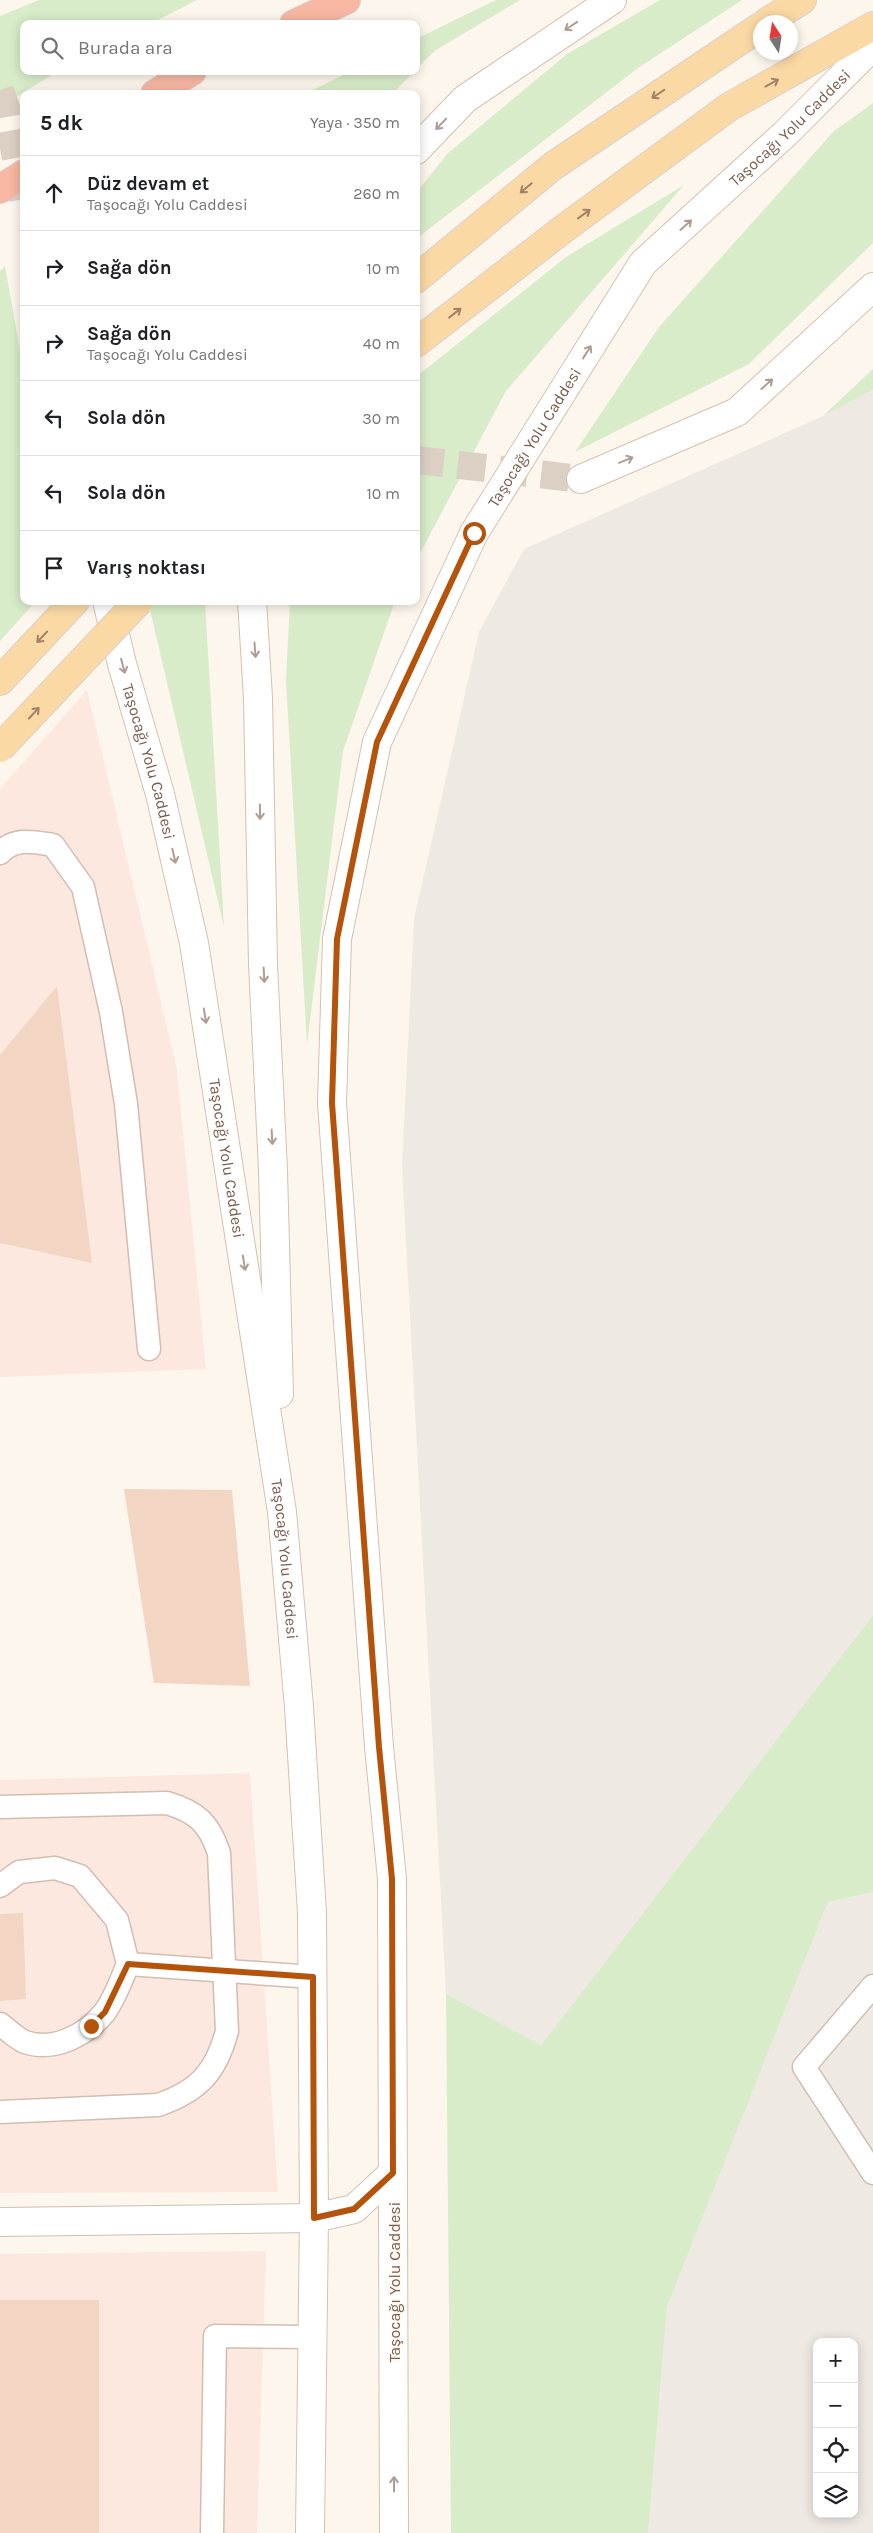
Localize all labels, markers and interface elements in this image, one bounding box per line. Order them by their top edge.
north arrow [753,15,798,60]
search box [20,20,420,75]
one-way arrow [564,21,578,32]
icon: search [38,34,66,62]
text: Burada ara [78,37,173,59]
street label: Taşocağı Yolu Caddesi [725,65,854,190]
one-way arrow [764,78,778,88]
one-way arrow [651,89,665,99]
text: 5 dk [40,111,83,135]
text: Yaya · 350 m [310,113,400,132]
one-way arrow [435,117,447,130]
text: Düz devam et [87,173,209,195]
icon: ahead [40,179,68,207]
one-way arrow [520,183,533,194]
text: 260 m [353,184,400,203]
text: Taşocağı Yolu Caddesi [87,195,248,214]
one-way arrow [577,209,591,219]
one-way arrow [679,219,692,230]
icon: right [40,254,68,282]
text: Sağa dön [87,257,171,279]
text: 10 m [366,259,400,278]
one-way arrow [448,308,462,318]
text: Sağa dön [87,323,171,345]
icon: right [40,329,68,357]
text: 40 m [363,334,400,353]
text: Taşocağı Yolu Caddesi [87,345,248,364]
one-way arrow [582,345,592,359]
street label: Taşocağı Yolu Caddesi [483,364,585,510]
one-way arrow [761,378,774,390]
icon: left [40,404,68,432]
text: Sola dön [87,407,166,429]
text: 30 m [362,409,400,428]
one-way arrow [618,455,633,464]
icon: left [40,479,68,507]
text: Sola dön [87,482,166,504]
text: 10 m [366,484,400,503]
route start [463,522,486,545]
icon: arrive [40,554,68,582]
text: Varış noktası [87,557,206,579]
one-way arrow [36,630,48,643]
one-way arrow [251,642,260,658]
one-way arrow [119,657,128,673]
street label: Taşocağı Yolu Caddesi [119,681,180,841]
one-way arrow [28,706,40,719]
one-way arrow [256,804,265,820]
one-way arrow [170,848,179,864]
one-way arrow [259,966,268,982]
one-way arrow [201,1007,211,1023]
street label: Taşocağı Yolu Caddesi [206,1077,249,1239]
one-way arrow [267,1129,276,1145]
one-way arrow [239,1254,249,1270]
street label: Taşocağı Yolu Caddesi [268,1478,303,1640]
route end [80,2015,103,2038]
street label: Taşocağı Yolu Caddesi [385,2202,404,2362]
map controls [813,2338,858,2518]
button: + [813,2338,858,2383]
button: − [813,2383,858,2428]
button: locate [813,2428,858,2473]
button: layers [813,2473,858,2518]
one-way arrow [389,2477,399,2493]

